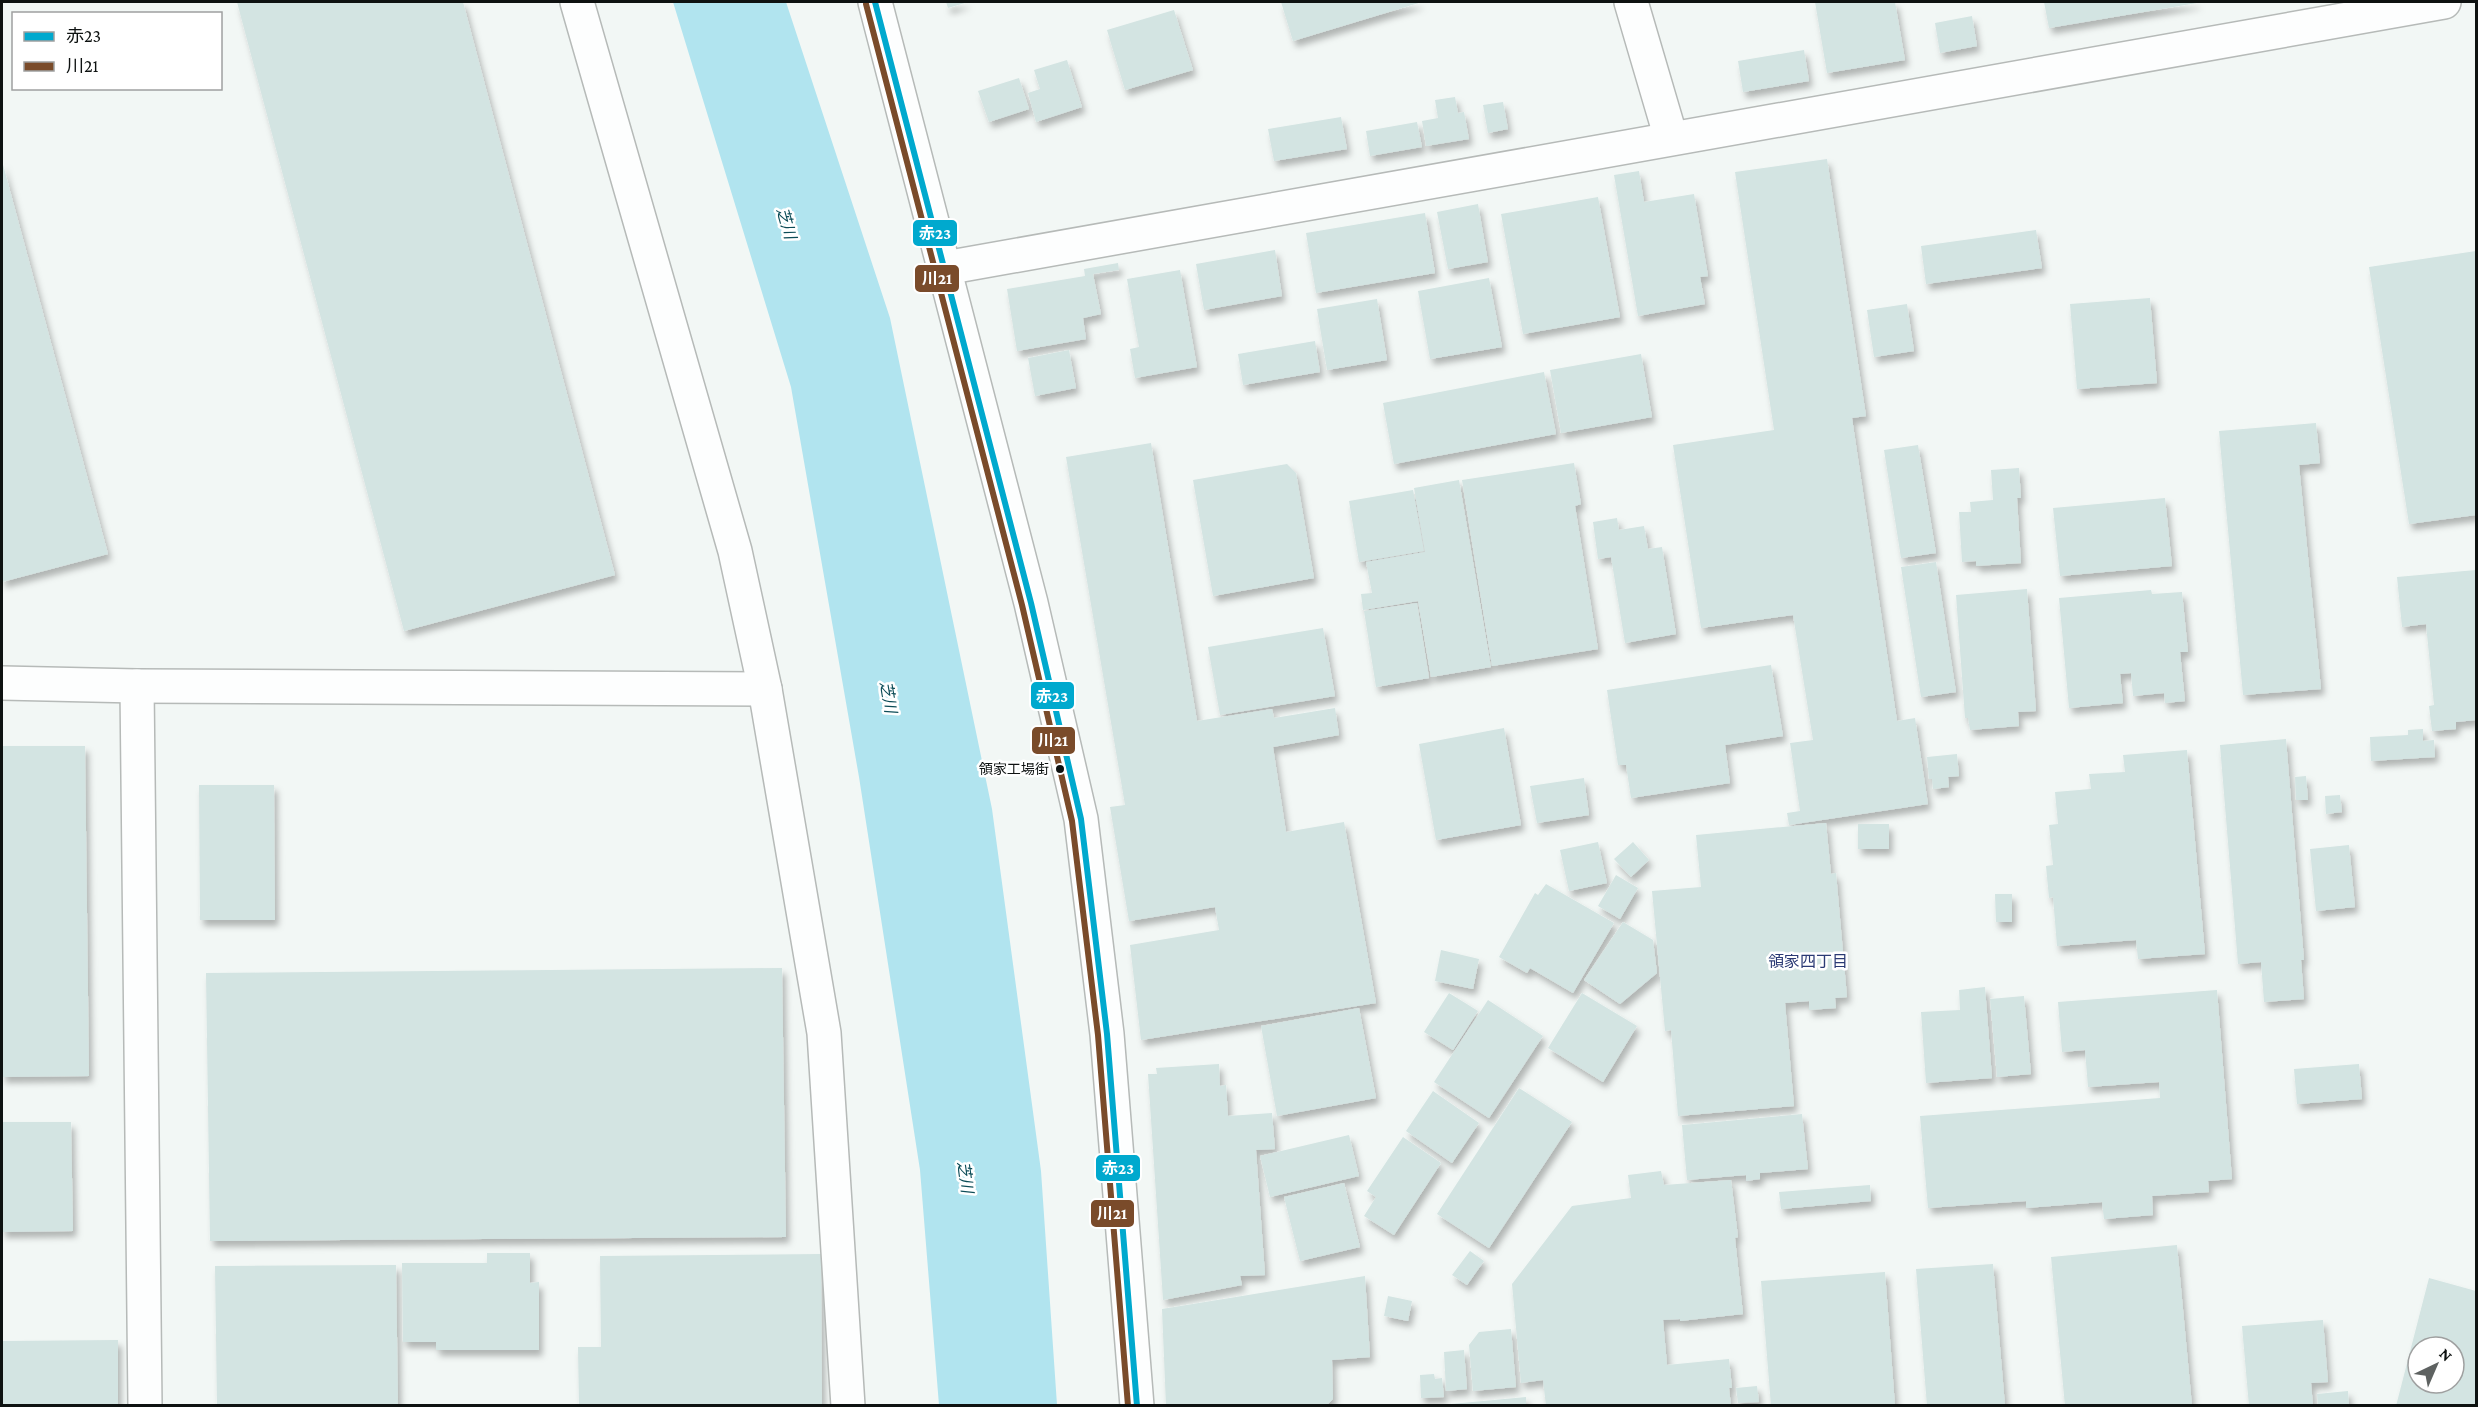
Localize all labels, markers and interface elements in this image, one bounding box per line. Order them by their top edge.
legend [12,12,222,90]
text: 赤23 [66,26,101,46]
text: 川21 [66,56,99,76]
water label: 芝川 [774,205,800,243]
line badge: 赤23 [912,219,958,247]
text: 赤23 [919,225,951,242]
line badge: 川21 [914,264,960,293]
text: 川21 [922,270,952,287]
water label: 芝川 [877,680,900,716]
line badge: 赤23 [1030,681,1075,710]
text: 赤23 [1036,688,1068,705]
line badge: 川21 [1031,726,1076,755]
text: 川21 [1038,732,1068,749]
place label: 領家工場街 [979,761,1049,777]
marker: 領家工場街 [1054,763,1066,775]
district label: 領家四丁目 [1768,953,1848,970]
line badge: 赤23 [1095,1154,1141,1182]
water label: 芝川 [955,1160,976,1196]
text: 赤23 [1102,1160,1134,1177]
line badge: 川21 [1090,1199,1135,1228]
text: 川21 [1097,1205,1127,1222]
north arrow [2406,1335,2466,1395]
text: N [2436,1345,2456,1365]

